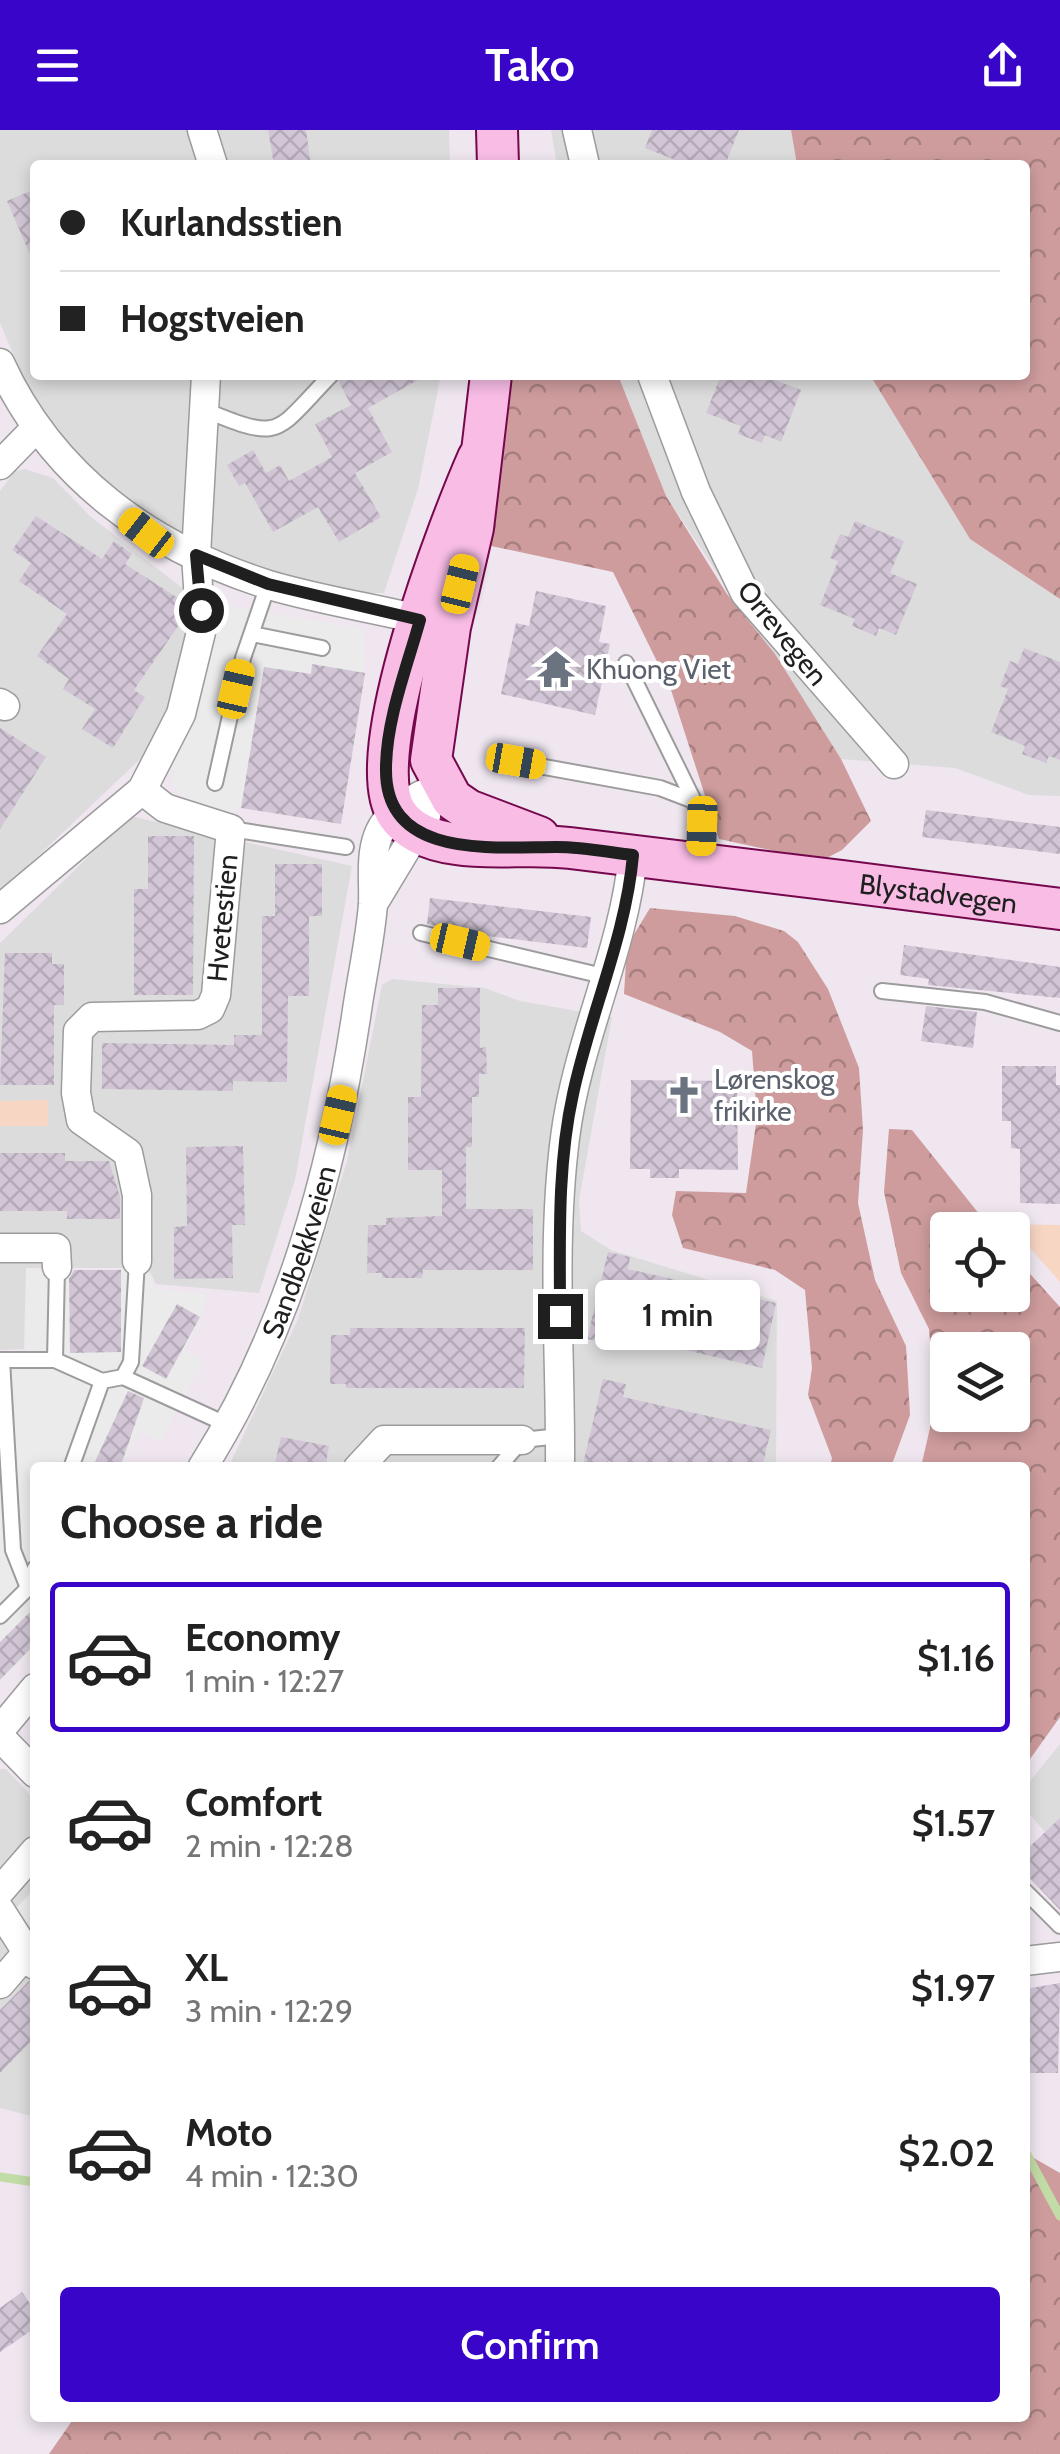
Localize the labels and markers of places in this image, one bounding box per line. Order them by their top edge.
temple icon: Khuong Viet [535,648,577,690]
place label: Khuong Viet [586,652,731,686]
place label: Lørenskog frikirke [714,1062,836,1128]
church icon: Lørenskog frikirke [663,1074,705,1116]

